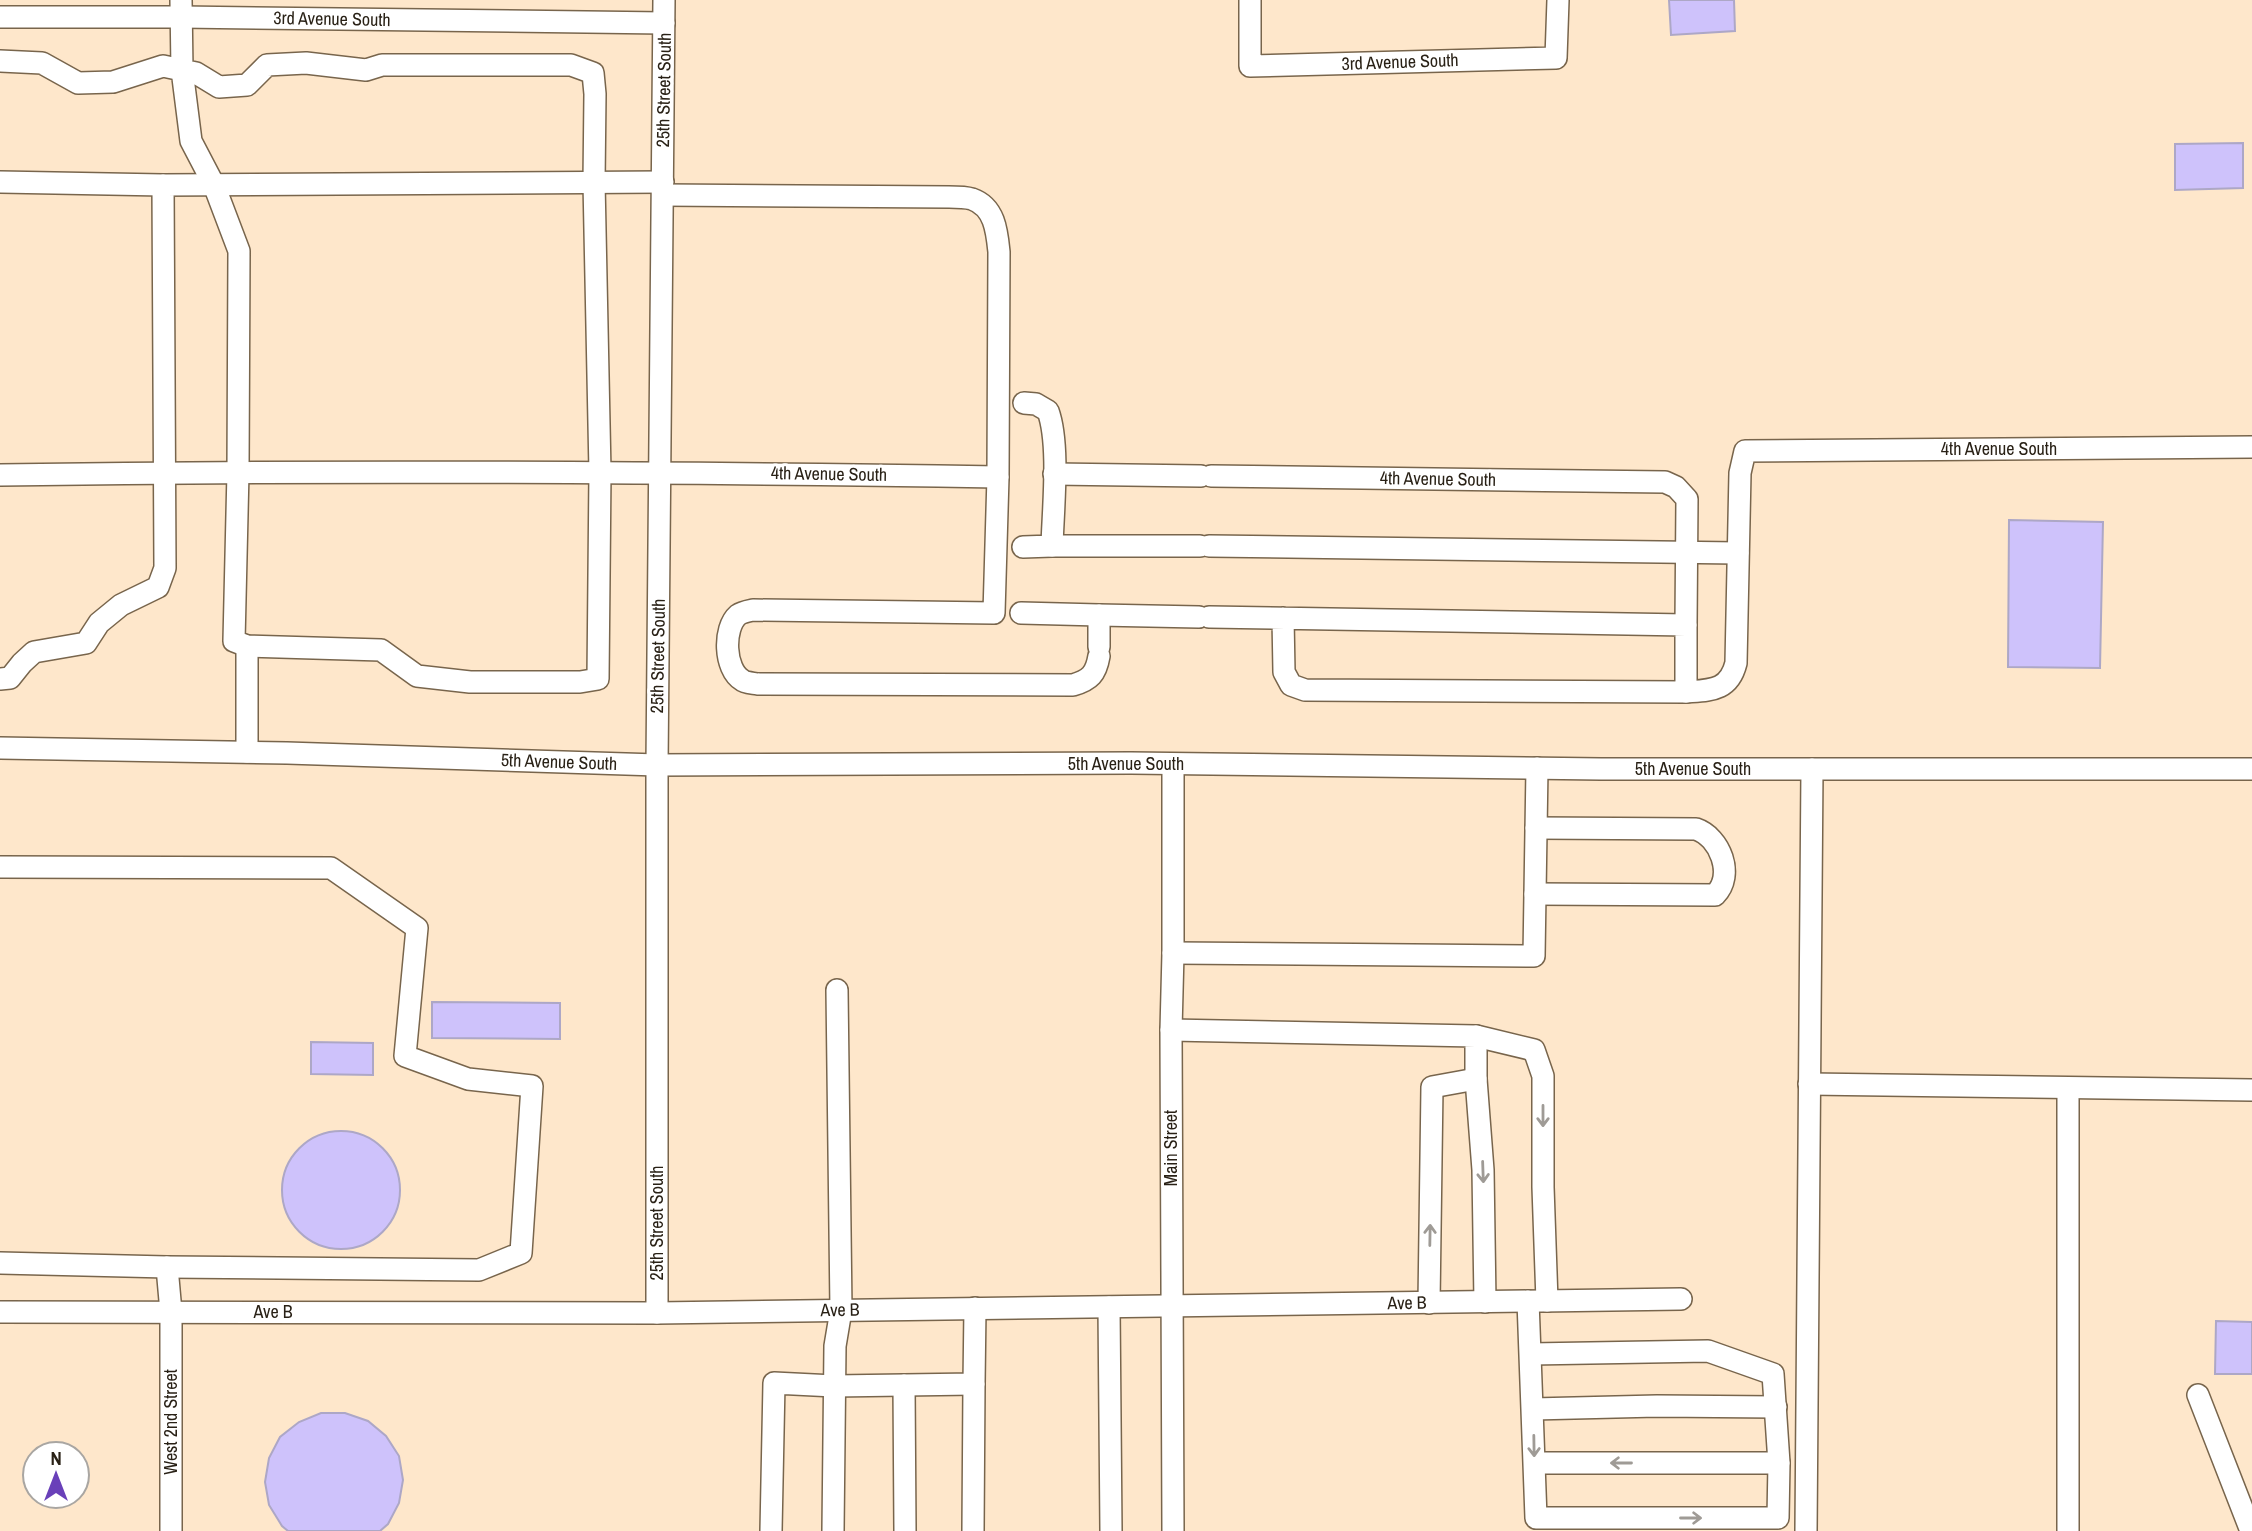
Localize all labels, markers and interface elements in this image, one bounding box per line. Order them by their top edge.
street label: 3rd Avenue South [273,5,391,32]
street label: 25th Street South [650,32,677,148]
street label: 3rd Avenue South [1341,47,1459,76]
street label: 4th Avenue South [1941,436,2057,461]
street label: 4th Avenue South [771,460,887,487]
street label: 4th Avenue South [1380,465,1496,492]
street label: 25th Street South [644,598,671,714]
street label: 5th Avenue South [500,747,618,776]
street label: 5th Avenue South [1068,751,1184,776]
street label: 5th Avenue South [1635,756,1751,781]
one-way arrow [1536,1104,1550,1127]
street label: Main Street [1158,1110,1183,1186]
one-way arrow [1477,1160,1490,1183]
street label: 25th Street South [644,1166,669,1280]
one-way arrow [1423,1224,1437,1247]
street label: Ave B [1386,1290,1427,1315]
street label: Ave B [819,1297,860,1322]
street label: Ave B [252,1299,293,1324]
street label: West 2nd Street [158,1369,183,1475]
one-way arrow [1527,1435,1541,1458]
north arrow [21,1440,91,1510]
text: N [50,1445,62,1471]
one-way arrow [1609,1456,1632,1470]
one-way arrow [1680,1511,1703,1525]

